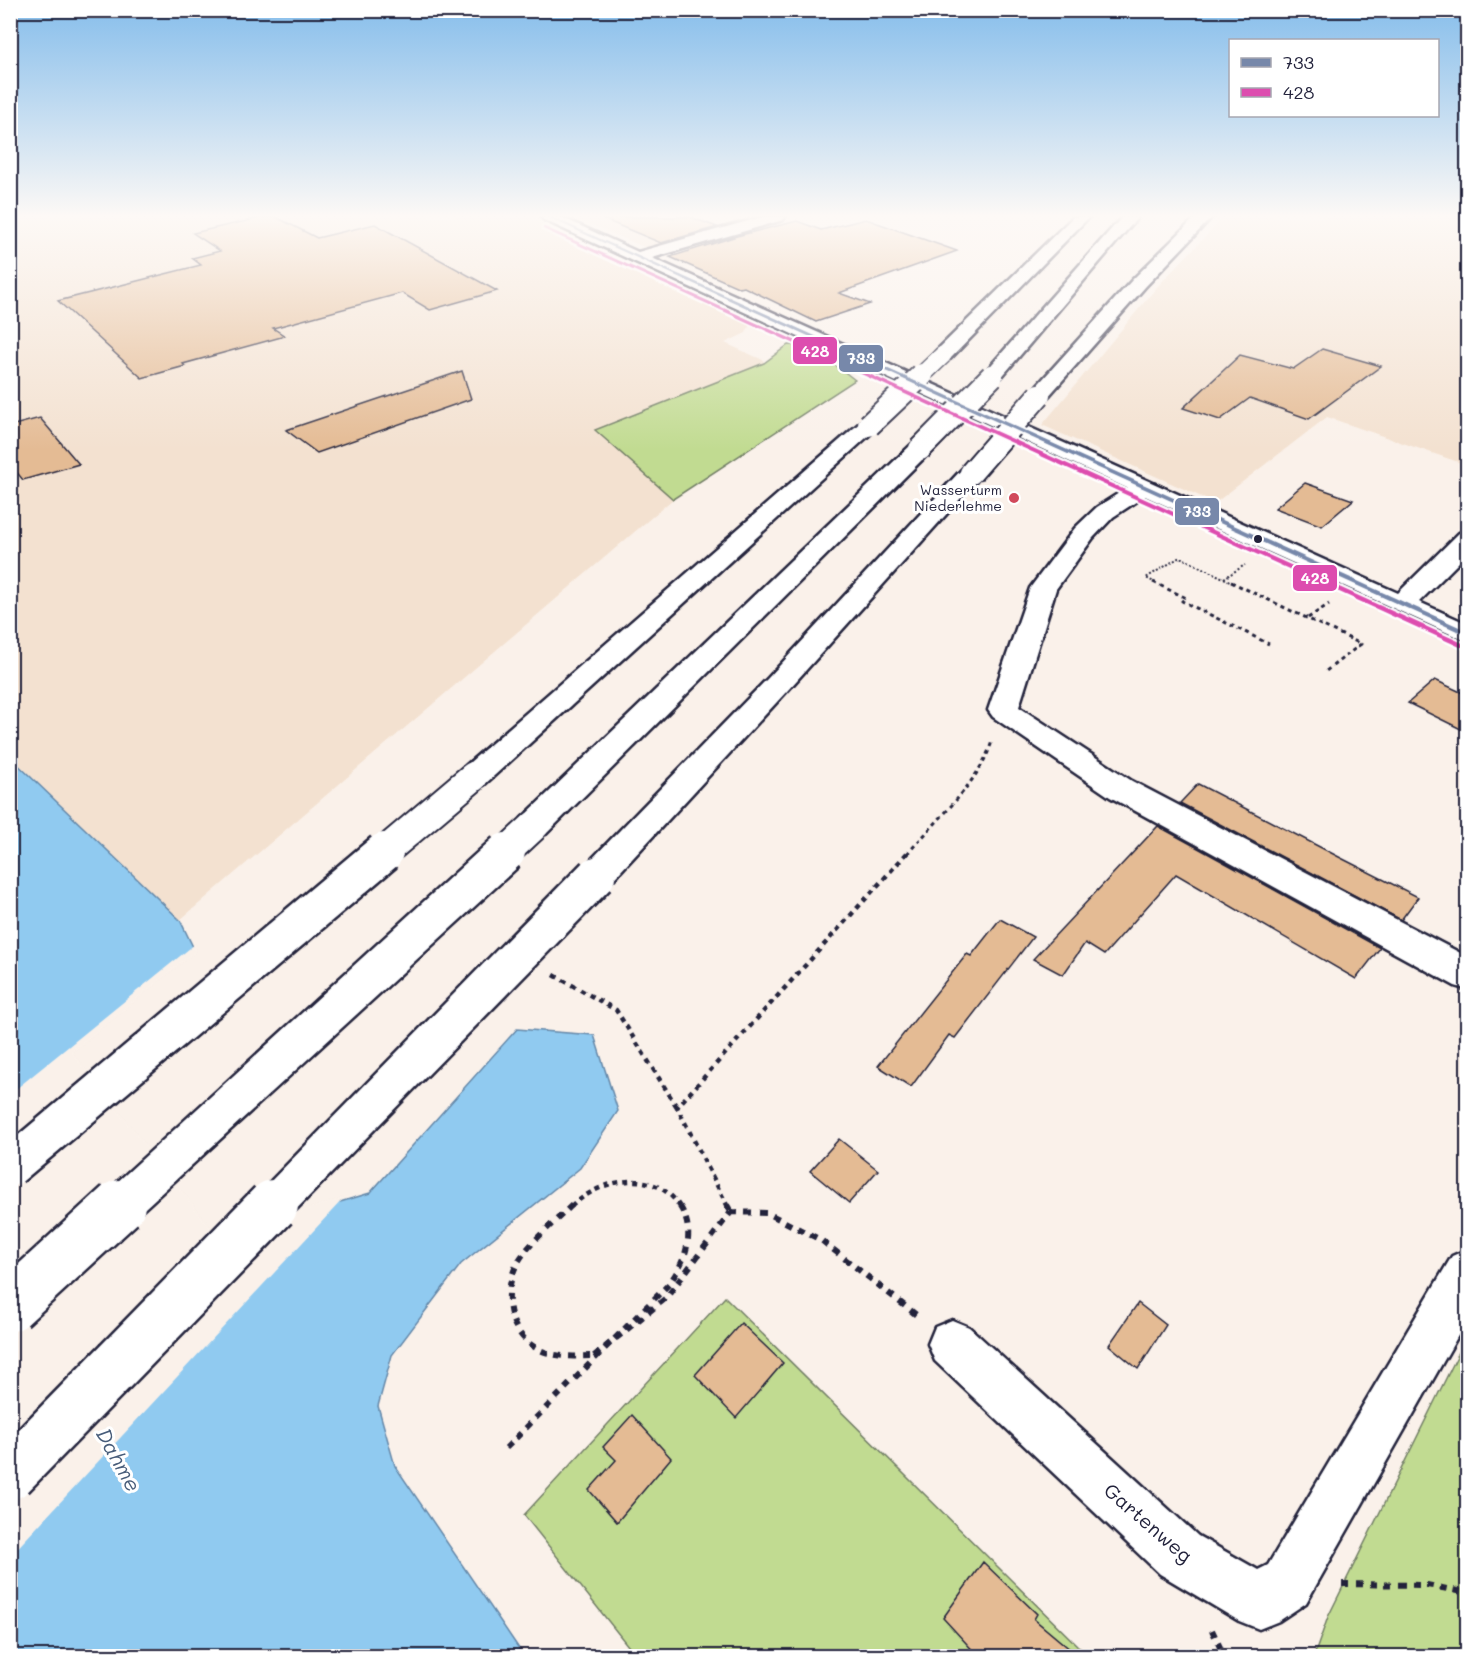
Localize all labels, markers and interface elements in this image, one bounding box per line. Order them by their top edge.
legend [1229,39,1439,117]
text: 733 [1283,50,1314,74]
text: 428 [1283,80,1315,104]
line badge: 428 [792,336,838,365]
text: 428 [800,340,830,361]
line badge: 733 [838,344,884,373]
text: 733 [847,347,875,368]
place label: Wasserturm Niederlehme [914,480,1002,515]
marker: Wasserturm Niederlehme [1007,491,1021,505]
line badge: 733 [1174,497,1220,526]
text: 733 [1183,500,1211,521]
unlabelled marker [1252,533,1264,545]
line badge: 428 [1292,564,1338,592]
text: 428 [1300,567,1330,588]
water label: Dahme [91,1423,148,1496]
street label: Gartenweg [1099,1477,1198,1568]

